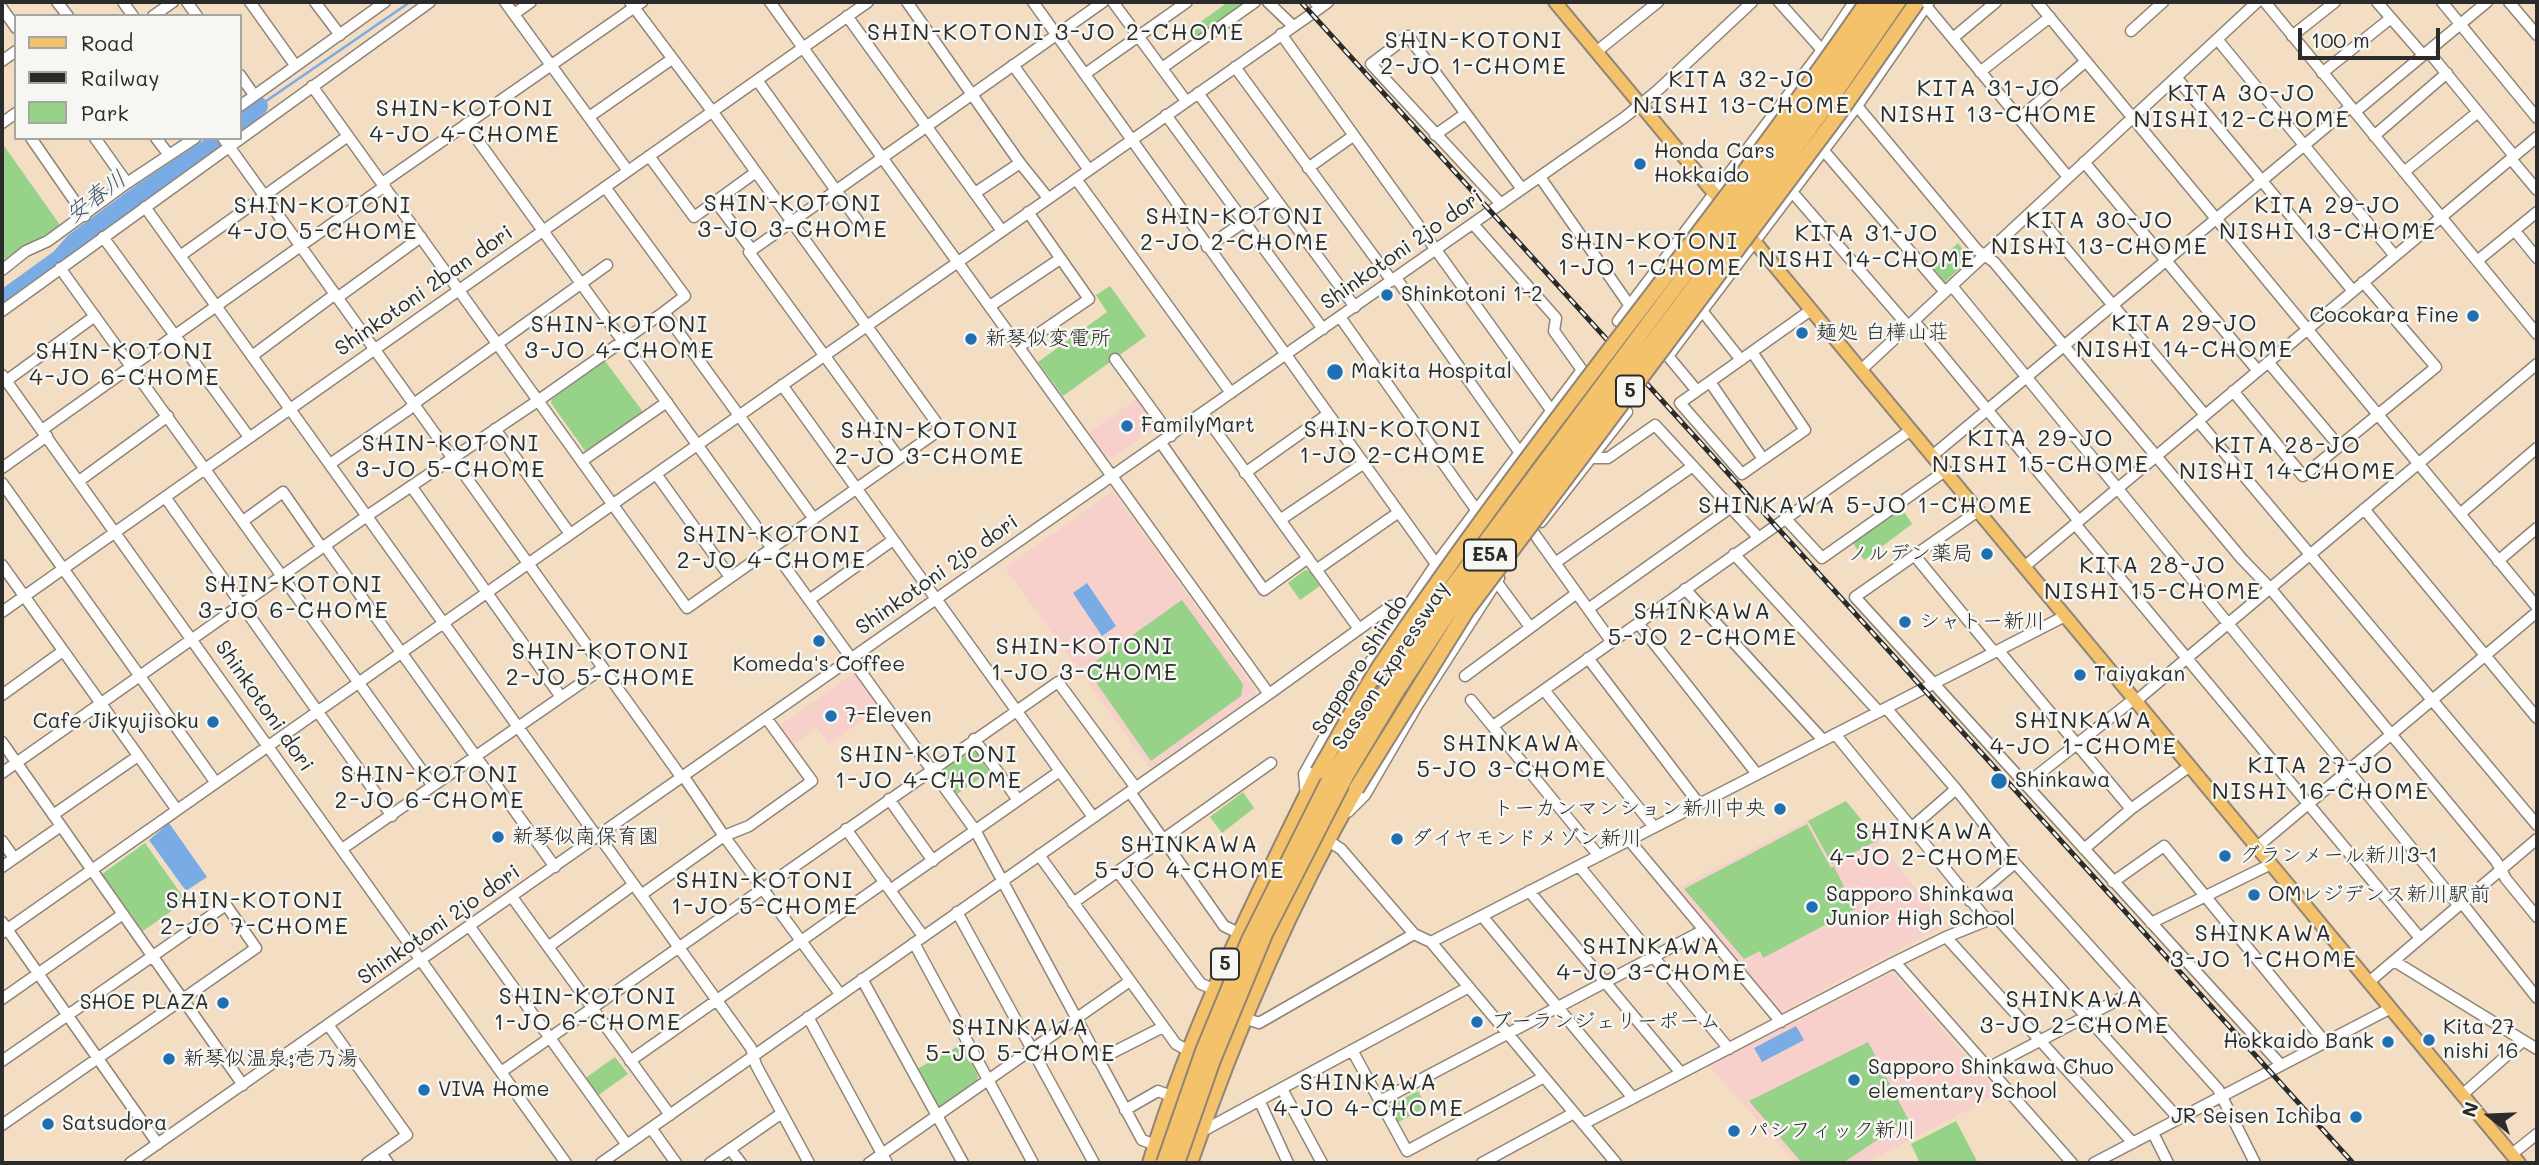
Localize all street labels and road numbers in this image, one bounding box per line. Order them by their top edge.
street label: Shinkotoni 2jo dori [1316,184,1488,316]
street label: Shinkotoni 2ban dori [330,220,518,362]
road number: 5 [1616,376,1644,406]
street label: Shinkotoni 2jo dori [851,509,1023,641]
road number: E5A [1464,540,1516,570]
street label: Sasson Expressway [1327,577,1455,755]
street label: Sapporo Shindo [1307,590,1413,740]
street label: Shinkotoni dori [209,635,319,777]
street label: Shinkotoni 2jo dori [353,859,525,991]
road number: 5 [1211,948,1239,980]

